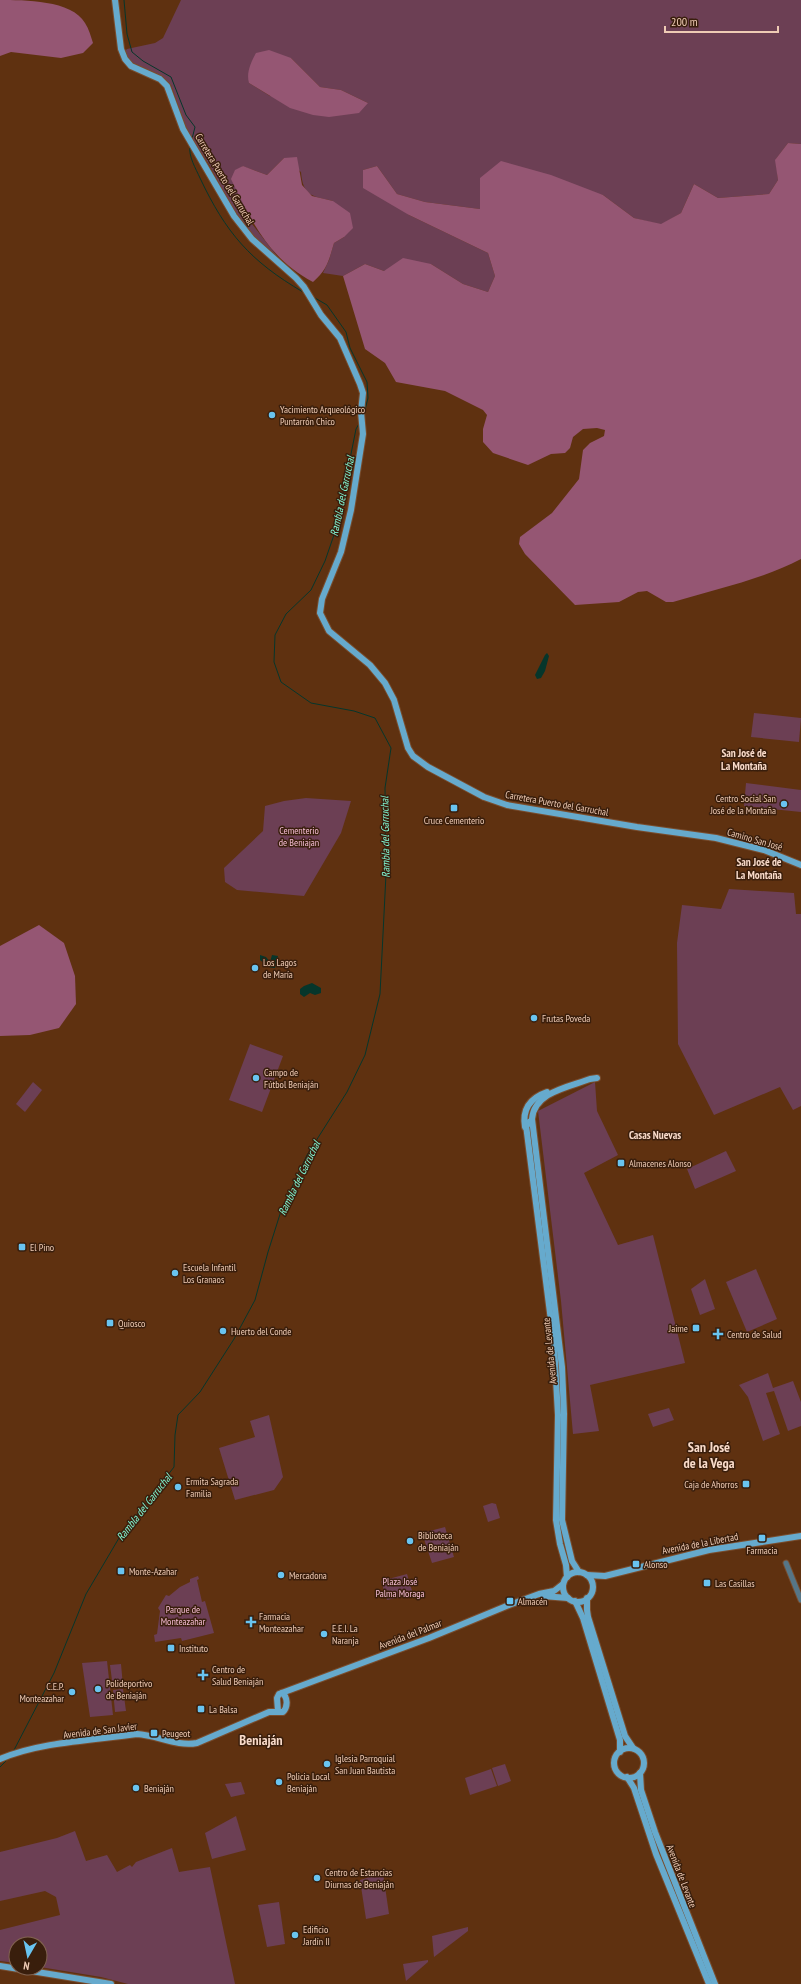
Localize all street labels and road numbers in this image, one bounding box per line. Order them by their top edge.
street label: Carretera Puerto del Garruchal [192,131,257,228]
street label: Carretera Puerto del Garruchal [504,788,610,819]
street label: Camino San José [726,825,784,854]
street label: Avenida de Levante [540,1317,559,1385]
street label: Avenida de la Libertad [661,1530,739,1557]
street label: Avenida del Palmar [377,1616,444,1652]
street label: Avenida de San Javier [62,1719,138,1741]
street label: Avenida de Levante [664,1843,700,1910]

